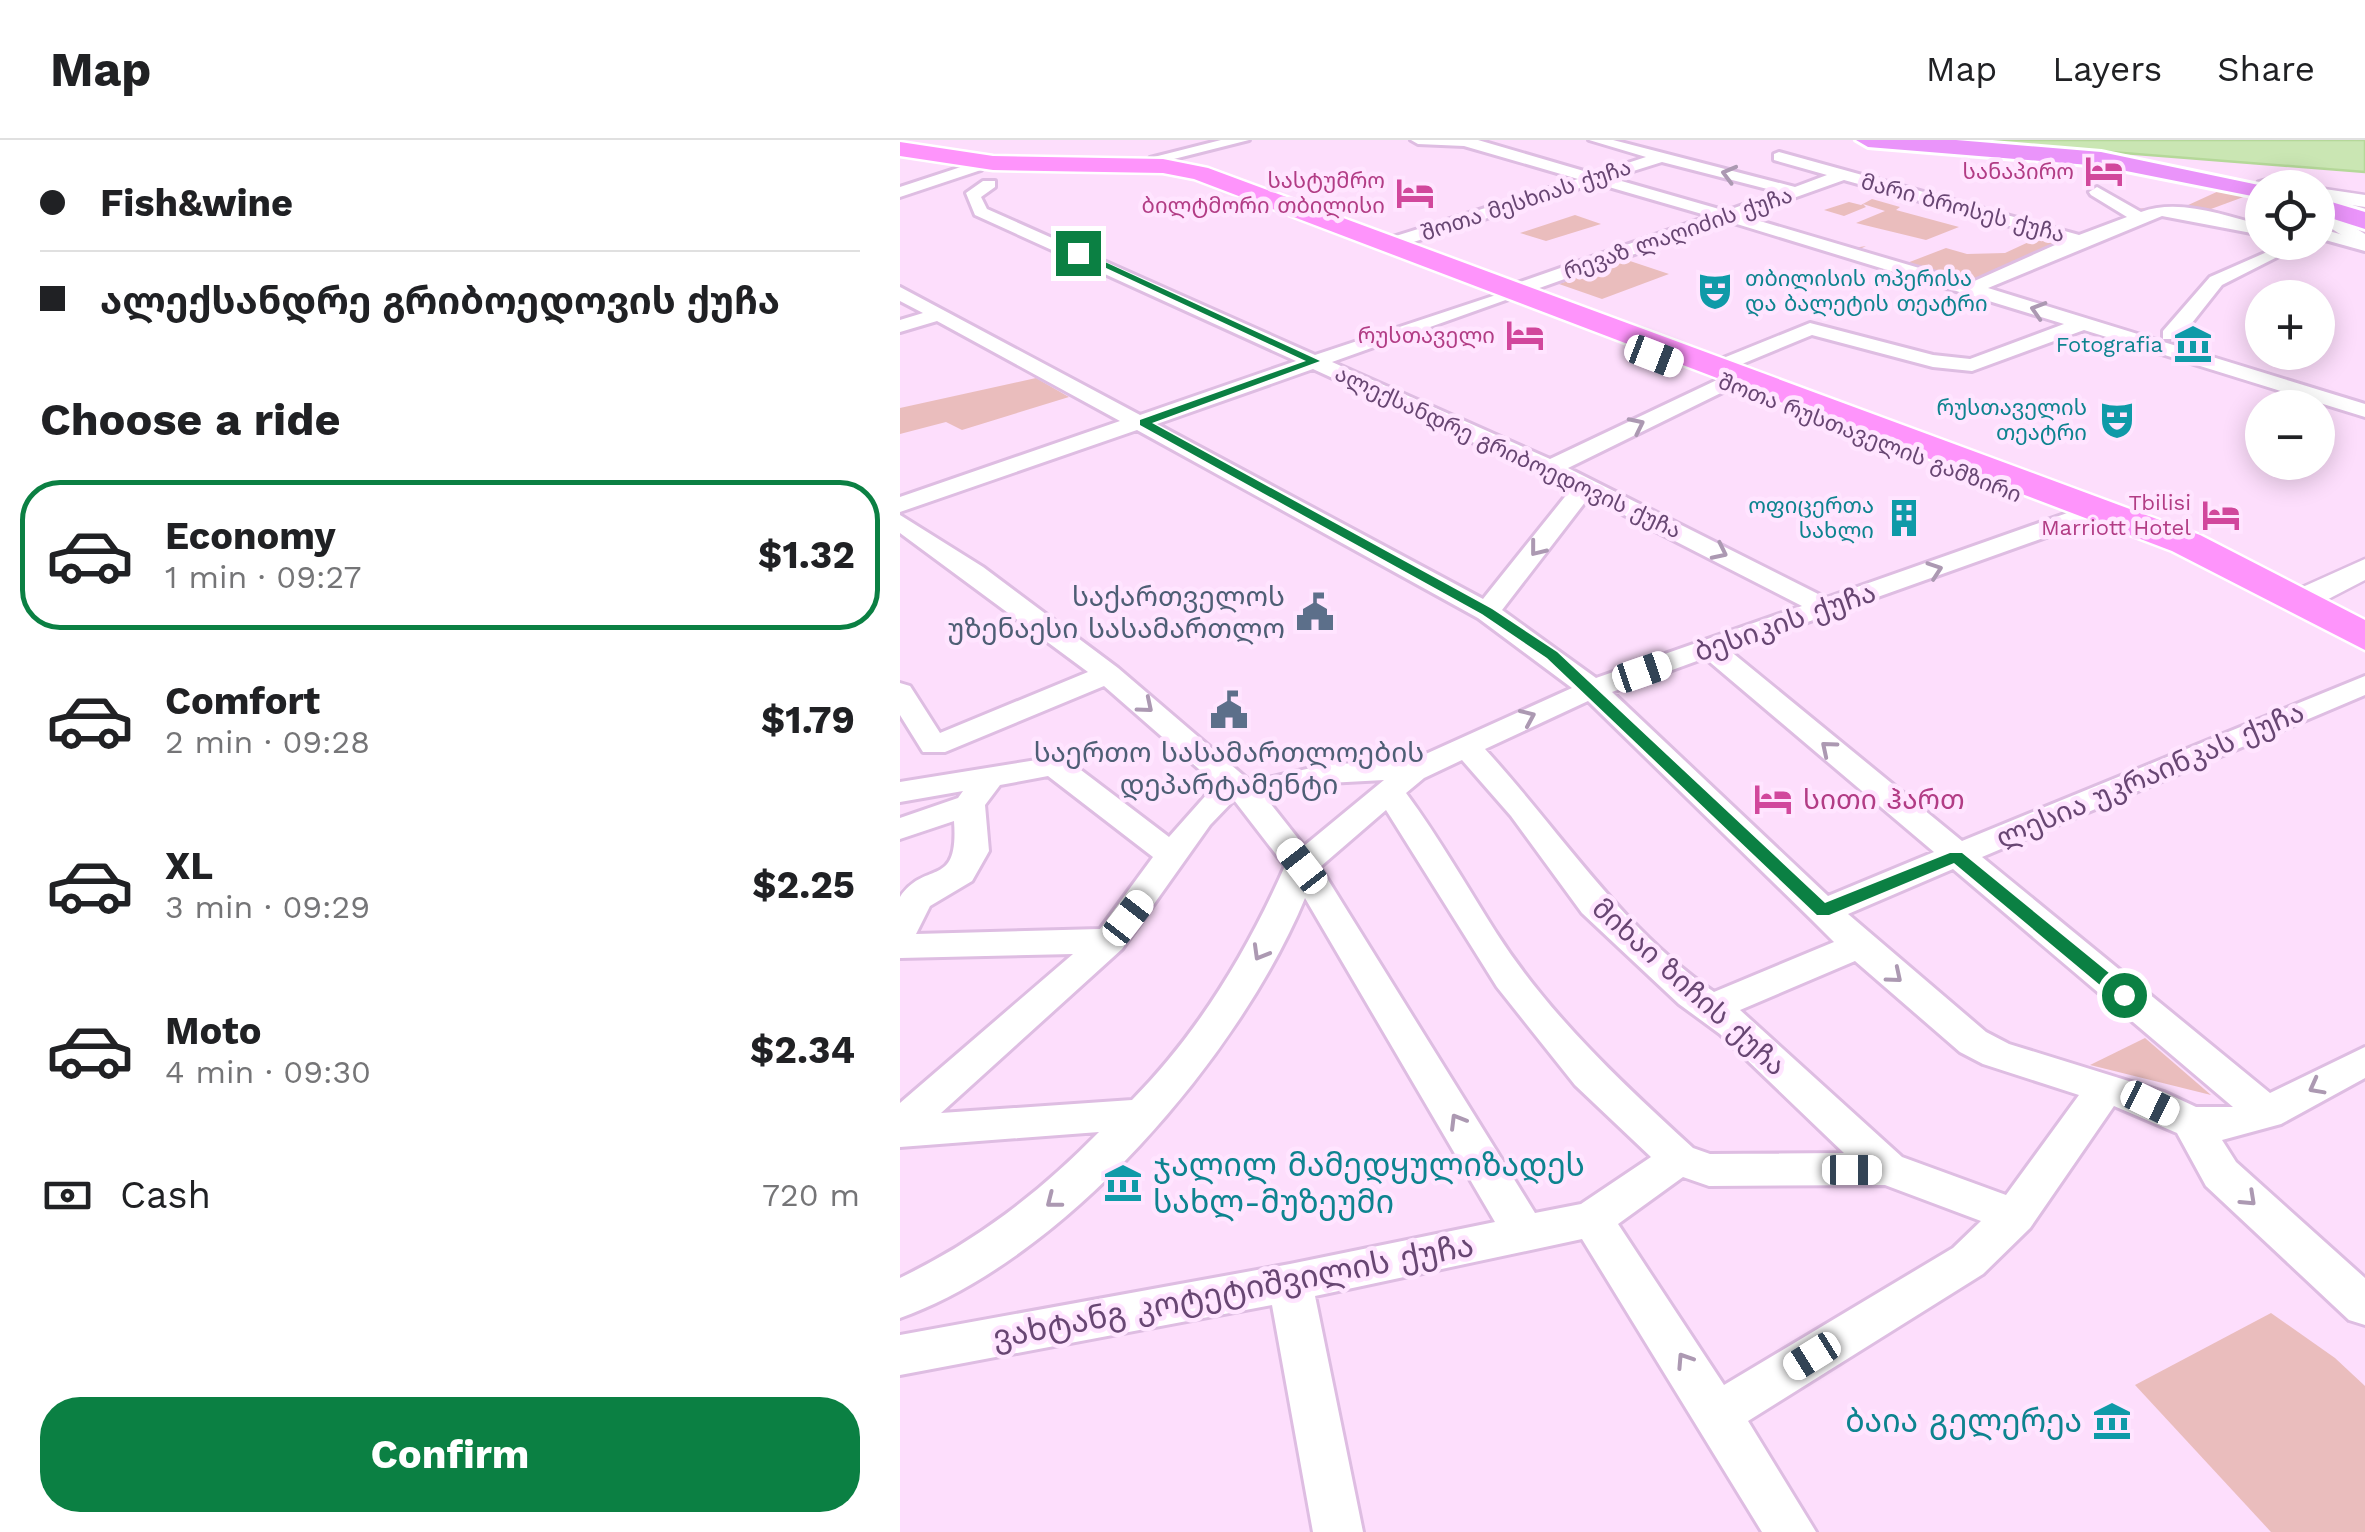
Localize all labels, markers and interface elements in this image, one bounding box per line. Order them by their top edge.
text: Map [50,41,151,98]
text: Map [1926,48,1997,90]
text: Layers [2052,48,2162,90]
text: Share [2217,48,2315,90]
hotel icon: სანაპირო [2083,150,2125,192]
street label: შოთა მესხიას ქუჩა [1418,154,1634,246]
place label: სანაპირო [1963,159,2074,184]
one-way arrow [1721,165,1738,186]
place label: სასტუმრო ბილტმორი თბილისი [1142,168,1385,219]
street label: მარი ბროსეს ქუჩა [1859,169,2067,247]
map controls [2245,170,2335,480]
button: locate [2245,170,2335,260]
hotel icon: სასტუმრო ბილტმორი თბილისი [1394,172,1436,214]
text: Fish&wine [100,181,293,225]
street label: რევაზ ლაღიძის ქუჩა [1560,182,1796,285]
route end [1056,231,1101,276]
place label: თბილისის ოპერისა და ბალეტის თეატრი [1745,266,1988,317]
theatre icon: თბილისის ოპერისა და ბალეტის თეატრი [1694,270,1736,312]
text: ალექსანდრე გრიბოედოვის ქუჩა [100,279,780,323]
button: + [2245,280,2335,370]
one-way arrow [2030,301,2047,322]
hotel icon: რუსთაველი [1504,314,1546,356]
place label: რუსთაველი [1358,323,1495,349]
museum icon: Fotografia [2172,323,2214,365]
car [1621,331,1687,381]
place label: Fotografia [2056,332,2163,357]
street label: ალექსანდრე გრიბოედოვის ქუჩა [1331,361,1685,544]
street label: შოთა რუსთაველის გამზირი [1715,369,2025,508]
button: − [2245,390,2335,480]
text: Choose a ride [40,393,340,446]
place label: რუსთაველის თეატრი [1937,395,2087,445]
theatre icon: რუსთაველის თეატრი [2096,399,2138,441]
one-way arrow [1627,417,1645,437]
place label: Tbilisi Marriott Hotel [2041,490,2191,540]
place label: ოფიცერთა სახლი [1748,493,1874,544]
hotel icon: Tbilisi Marriott Hotel [2200,494,2242,536]
building icon: ოფიცერთა სახლი [1883,497,1925,539]
icon: car [45,510,135,600]
text: Economy [165,514,336,558]
text: $1.32 [758,533,855,577]
one-way arrow [1531,537,1548,555]
one-way arrow [1710,540,1728,560]
text: 1 min · 09:27 [165,558,361,596]
one-way arrow [1925,561,1942,582]
street label: ბესიკის ქუჩა [1690,576,1880,668]
place label: საქართველოს უზენაესი სასამართლო [948,580,1285,645]
public building icon: საქართველოს უზენაესი სასამართლო [1294,591,1336,633]
car [1609,648,1675,696]
icon: car [45,675,135,765]
text: Comfort [165,679,320,723]
public building icon: საერთო სასამართლოების დეპარტამენტი [1208,689,1250,731]
one-way arrow [1134,695,1153,713]
street label: ლესია უკრაინკას ქუჩა [1991,695,2309,855]
text: $1.79 [761,698,855,742]
one-way arrow [1518,710,1536,730]
text: 2 min · 09:28 [165,723,370,761]
place label: საერთო სასამართლოების დეპარტამენტი [1034,736,1424,801]
one-way arrow [1821,742,1840,760]
hotel icon: სითი ჰართ [1752,778,1794,820]
place label: სითი ჰართ [1803,783,1965,816]
car [1272,833,1332,899]
icon: car [45,840,135,930]
text: XL [165,844,213,888]
text: $2.25 [752,863,855,907]
car [1098,885,1158,951]
text: 3 min · 09:29 [165,888,370,926]
street label: მიხაი ზიჩის ქუჩა [1585,891,1793,1083]
one-way arrow [1252,942,1272,960]
one-way arrow [1884,964,1902,982]
route start [2102,973,2147,1018]
icon: car [45,1005,135,1095]
text: Moto [165,1009,261,1053]
text: $2.34 [750,1028,855,1072]
text: 4 min · 09:30 [165,1053,371,1091]
one-way arrow [2309,1075,2327,1095]
car [2116,1076,2184,1130]
one-way arrow [1450,1114,1469,1132]
place label: ჯალილ მამედყულიზადეს სახლ-მუზეუმი [1153,1146,1585,1222]
car [1822,1155,1882,1185]
museum icon: ჯალილ მამედყულიზადეს სახლ-მუზეუმი [1102,1162,1144,1204]
icon: cash [40,1168,95,1223]
text: Cash [120,1173,211,1217]
text: 720 m [762,1176,860,1214]
one-way arrow [2237,1188,2256,1206]
one-way arrow [1046,1189,1064,1207]
street label: ვახტანგ კოტეტიშვილის ქუჩა [989,1226,1477,1357]
car [1779,1327,1845,1385]
one-way arrow [1677,1353,1696,1371]
button: Confirm [40,1397,860,1512]
museum icon: ბაია გელერეა [2091,1400,2133,1442]
place label: ბაია გელერეა [1845,1402,2082,1441]

